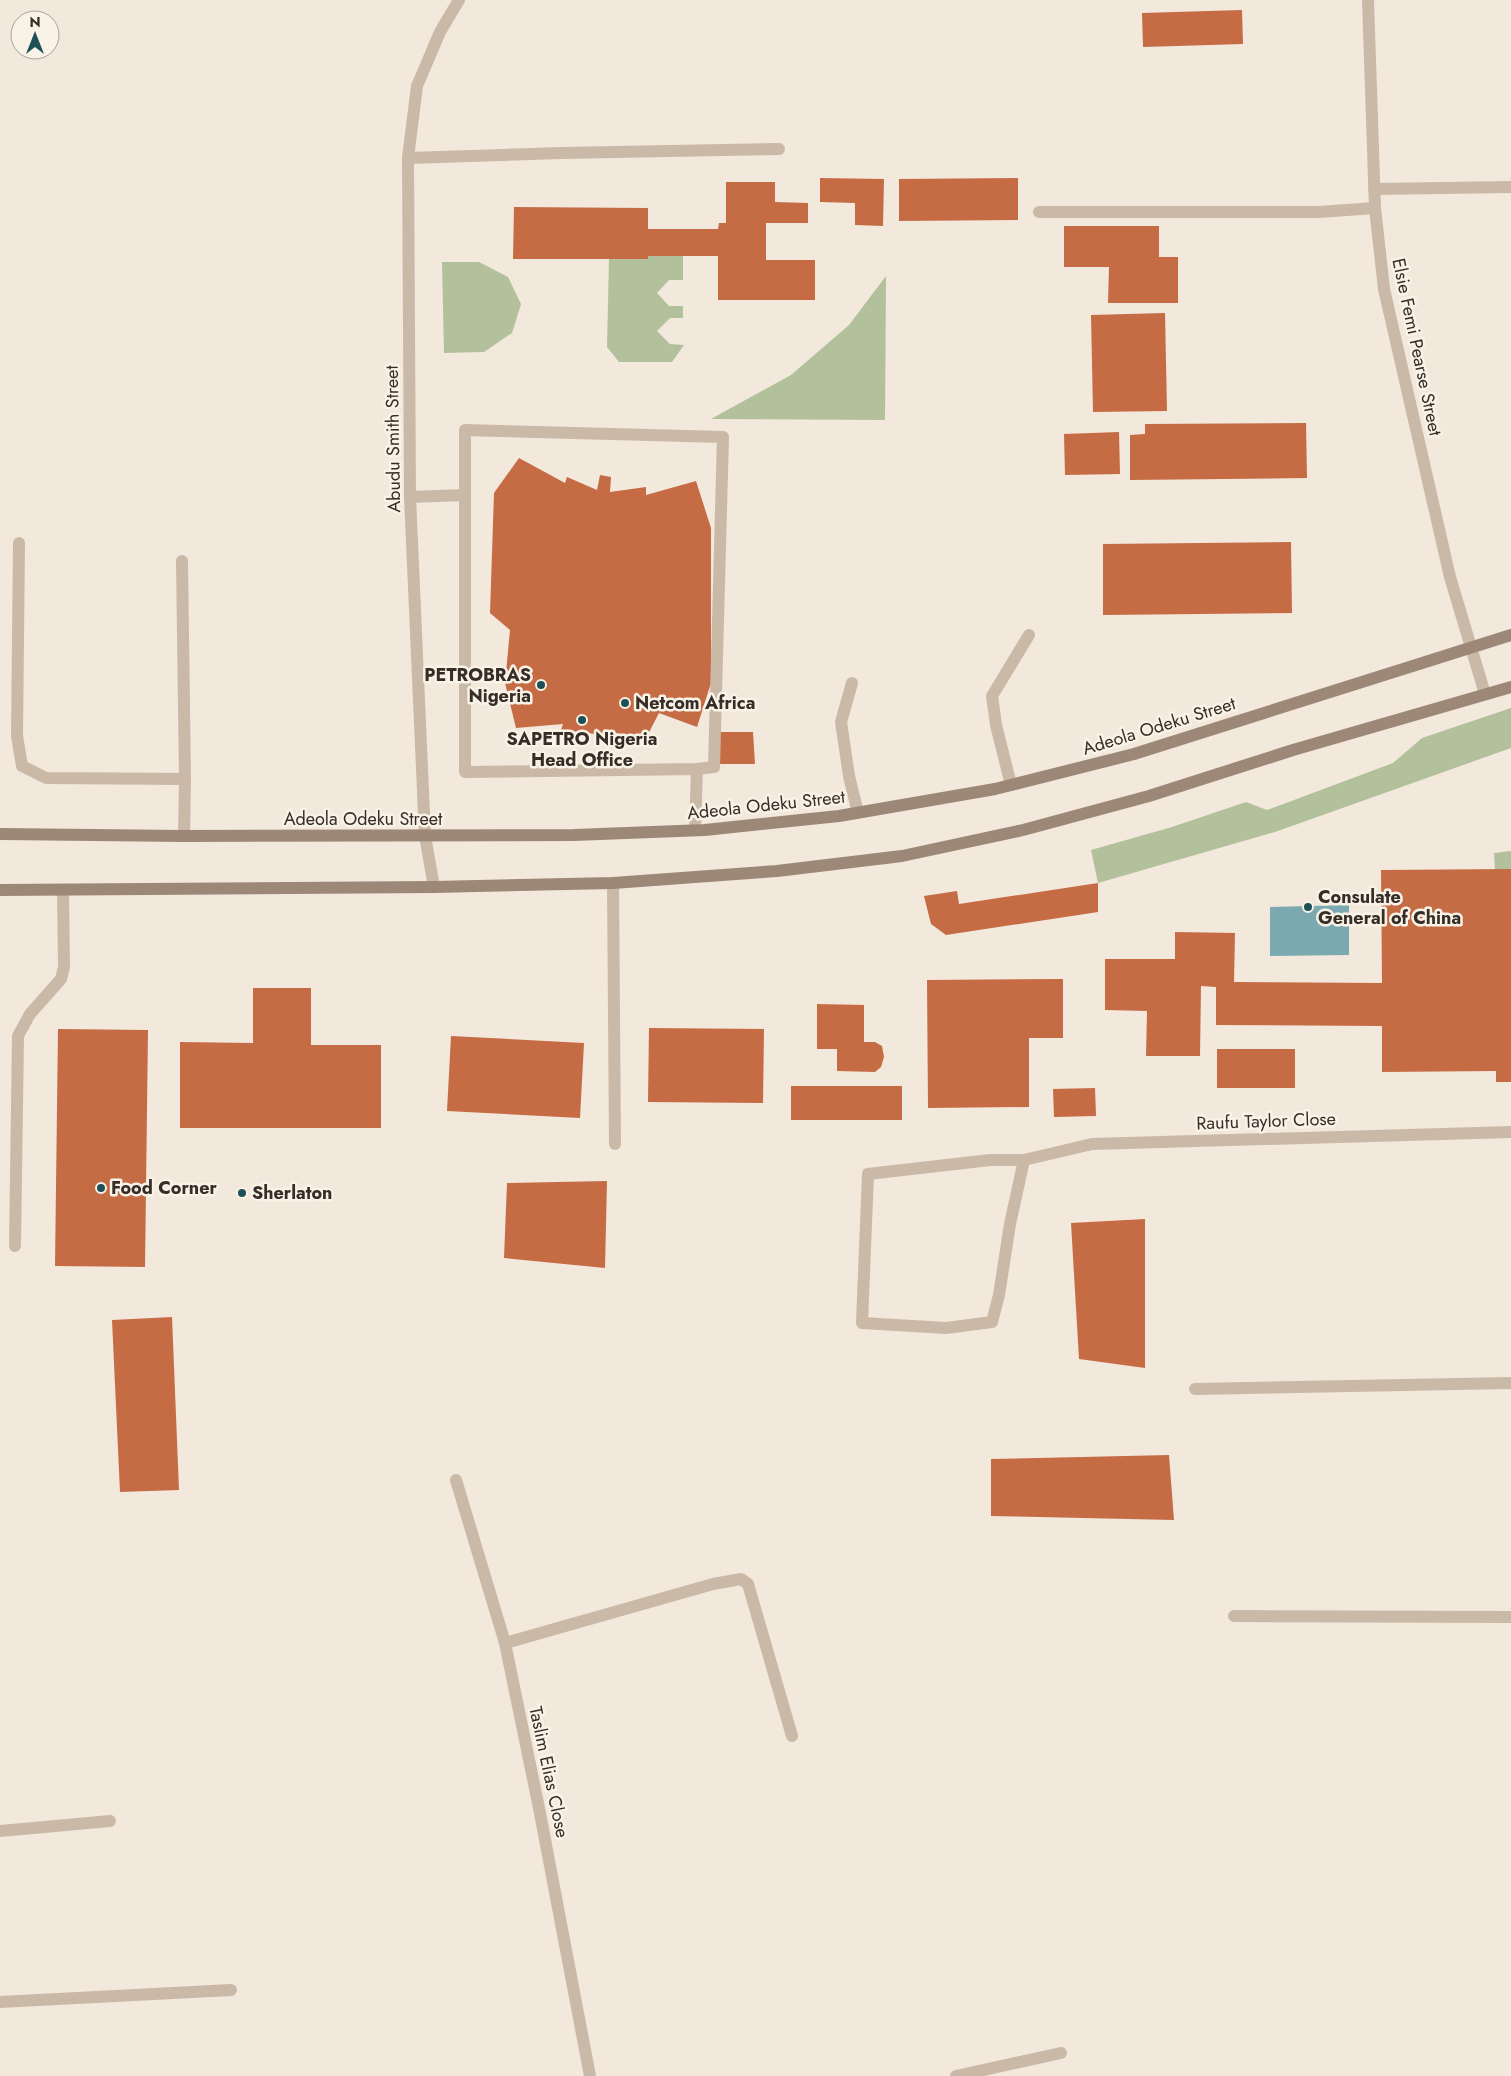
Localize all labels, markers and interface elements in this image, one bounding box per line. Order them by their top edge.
north arrow [10,10,60,60]
text: N [29,12,41,32]
street label: Elsie Femi Pearse Street [1385,256,1449,439]
street label: Abudu Smith Street [379,364,407,513]
place label: PETROBRAS Nigeria [424,662,531,709]
marker: PETROBRAS Nigeria [535,679,547,691]
place label: Netcom Africa [635,690,755,716]
street label: Adeola Odeku Street [1079,690,1239,762]
marker: Netcom Africa [619,697,631,709]
marker: SAPETRO Nigeria Head Office [576,714,588,726]
place label: SAPETRO Nigeria Head Office [506,726,658,773]
street label: Adeola Odeku Street [686,784,847,826]
street label: Adeola Odeku Street [284,806,443,832]
place label: Consulate General of China [1318,884,1461,931]
marker: Consulate General of China [1302,901,1314,913]
street label: Raufu Taylor Close [1196,1106,1336,1136]
place label: Food Corner [111,1175,217,1201]
place label: Sherlaton [252,1180,332,1206]
marker: Food Corner [95,1182,107,1194]
marker: Sherlaton [236,1187,248,1199]
street label: Taslim Elias Close [522,1704,576,1840]

